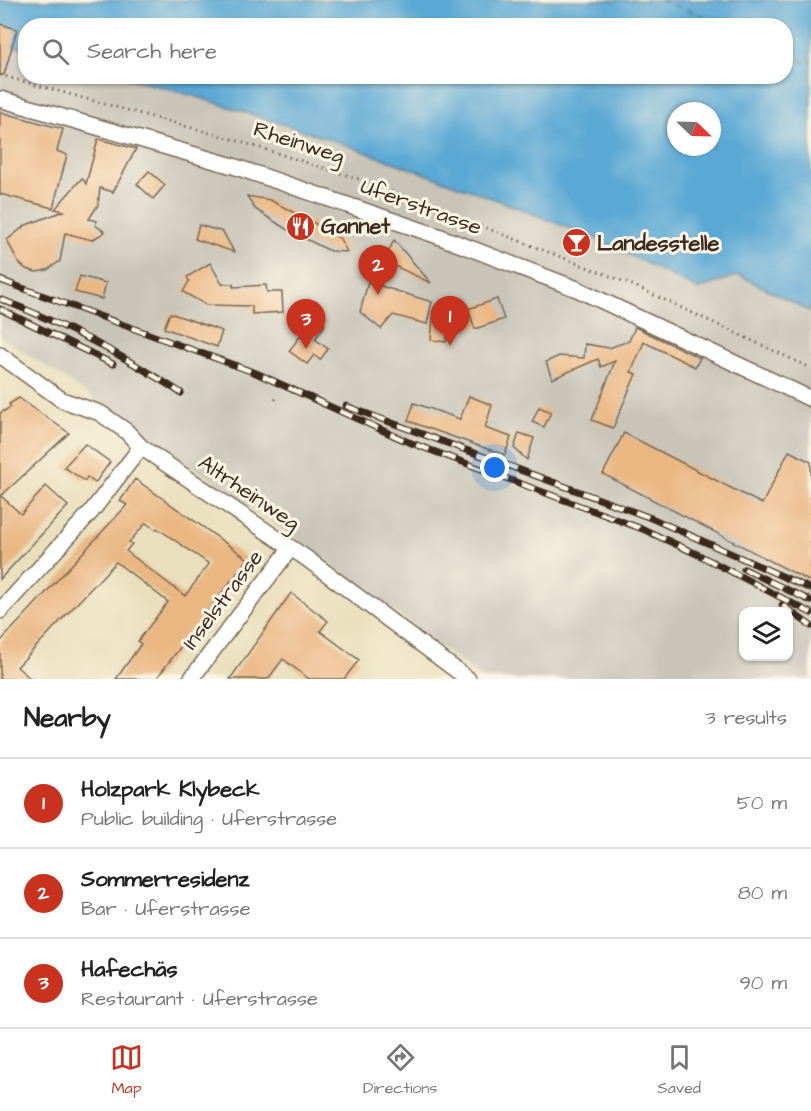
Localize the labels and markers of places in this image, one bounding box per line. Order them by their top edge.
restaurant icon: Gannet [284,210,316,242]
place label: Gannet [321,211,391,242]
bar icon: Landesstelle [560,227,592,259]
place label: Landesstelle [597,228,719,259]
pin: 2 [358,246,398,295]
pin: 1 [430,296,470,346]
pin: 3 [286,300,326,349]

